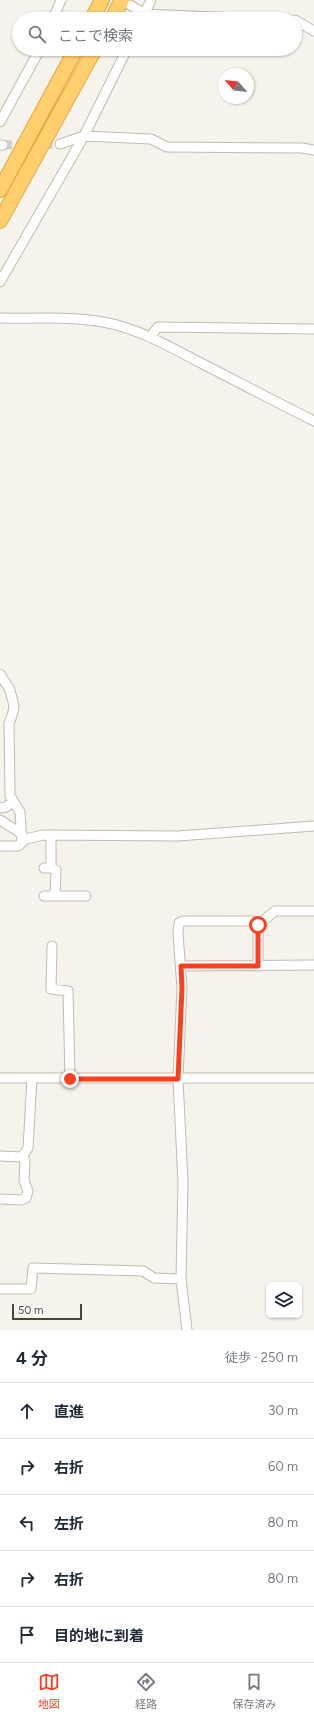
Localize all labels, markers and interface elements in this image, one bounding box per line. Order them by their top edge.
search box [12,12,302,56]
icon: search [26,23,48,45]
text: ここで検索 [58,27,133,45]
north arrow [218,68,254,104]
route start [249,916,267,934]
route end [61,1070,79,1088]
map controls [266,1282,302,1318]
button: layers [266,1282,302,1318]
scale bar [12,1302,82,1321]
text: 50 m [18,1304,43,1317]
text: 4 分 [16,1348,48,1368]
text: 徒歩 · 250 m [225,1350,298,1365]
icon: ahead [16,1400,38,1422]
text: 直進 [54,1403,84,1421]
text: 30 m [268,1403,298,1418]
icon: right [16,1456,38,1478]
text: 右折 [54,1459,84,1477]
text: 60 m [268,1459,298,1474]
icon: left [16,1512,38,1534]
text: 左折 [54,1515,84,1533]
text: 80 m [267,1515,298,1530]
icon: right [16,1568,38,1590]
text: 右折 [54,1571,84,1589]
text: 80 m [267,1571,298,1586]
icon: arrive [16,1624,38,1646]
text: 目的地に到着 [54,1627,144,1645]
tab: 地図 [38,1671,60,1711]
tab: 経路 [135,1671,157,1711]
tab: 保存済み [232,1671,276,1711]

